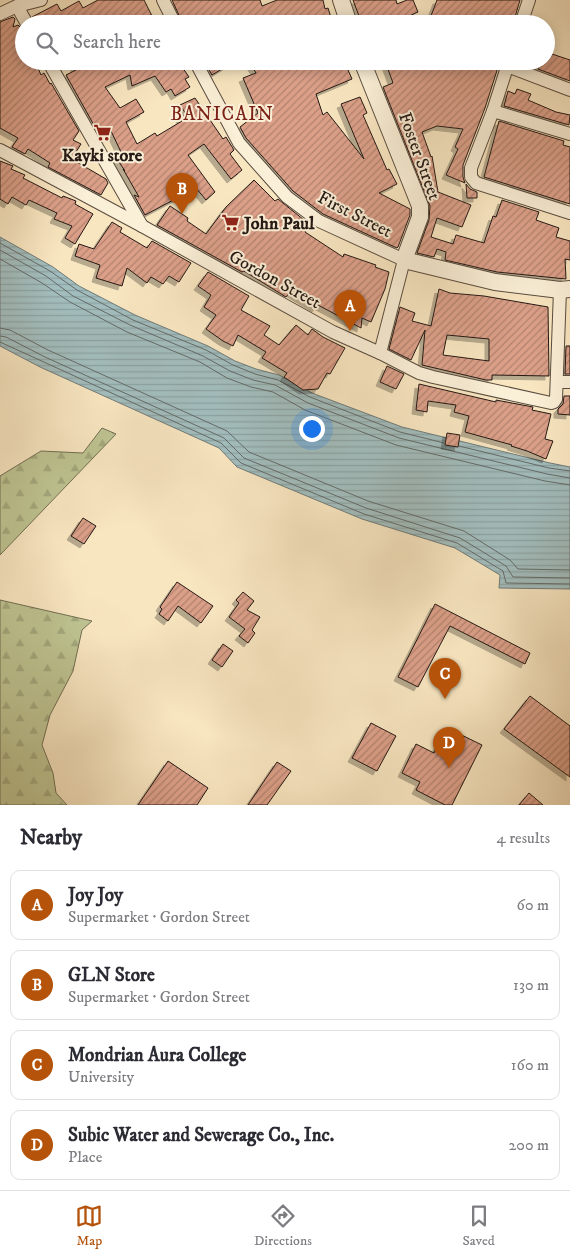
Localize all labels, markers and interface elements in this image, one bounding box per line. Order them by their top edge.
search box [15,15,555,70]
icon: search [33,29,61,57]
text: Search here [73,31,161,54]
district label: BANICAIN [170,103,274,126]
street label: Foster Street [393,110,445,203]
supermarket icon: Kayki store [92,122,112,142]
place label: Kayki store [62,145,143,167]
pin: B [166,173,198,214]
street label: First Street [314,187,396,243]
supermarket icon: John Paul [220,213,240,233]
place label: John Paul [242,213,315,235]
street label: Gordon Street [225,246,324,314]
pin: A [334,290,366,331]
your location [299,416,325,442]
pin: C [429,658,461,699]
pin: D [433,727,465,768]
text: Nearby [20,825,82,851]
text: 4 results [497,828,550,848]
text: Joy Joy [68,884,123,907]
text: A [32,895,42,915]
text: 60 m [517,895,549,915]
text: Supermarket · Gordon Street [68,907,250,927]
text: GLN Store [68,964,155,987]
text: B [32,975,42,995]
text: 130 m [513,975,549,995]
text: Supermarket · Gordon Street [68,987,250,1007]
text: Mondrian Aura College [68,1044,246,1067]
text: C [32,1055,42,1075]
text: 160 m [511,1055,549,1075]
text: University [68,1067,134,1087]
text: Subic Water and Sewerage Co., Inc. [68,1124,334,1147]
text: D [31,1135,43,1155]
text: 200 m [508,1135,549,1155]
text: Place [68,1147,102,1167]
tab: Map [75,1202,103,1250]
tab: Directions [254,1202,312,1250]
tab: Saved [463,1202,495,1250]

